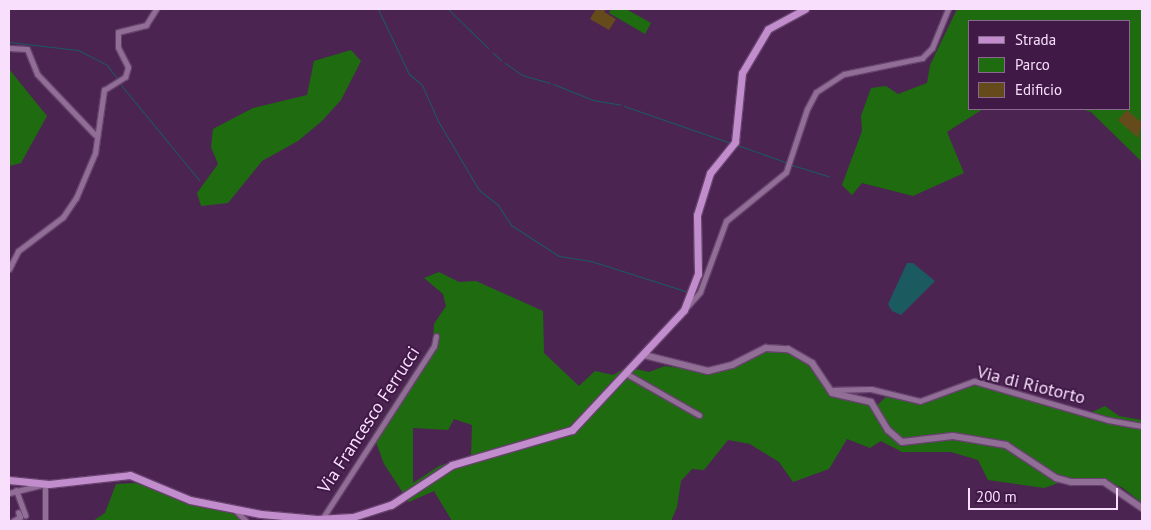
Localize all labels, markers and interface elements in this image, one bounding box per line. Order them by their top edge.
legend [968,20,1131,110]
text: Strada [1015,30,1056,49]
text: Parco [1015,55,1050,74]
text: Edificio [1015,80,1062,99]
street label: Via Francesco Ferrucci [313,343,425,497]
street label: Via di Riotorto [975,361,1087,409]
scale bar [971,478,1121,510]
text: 200 m [976,487,1017,506]

